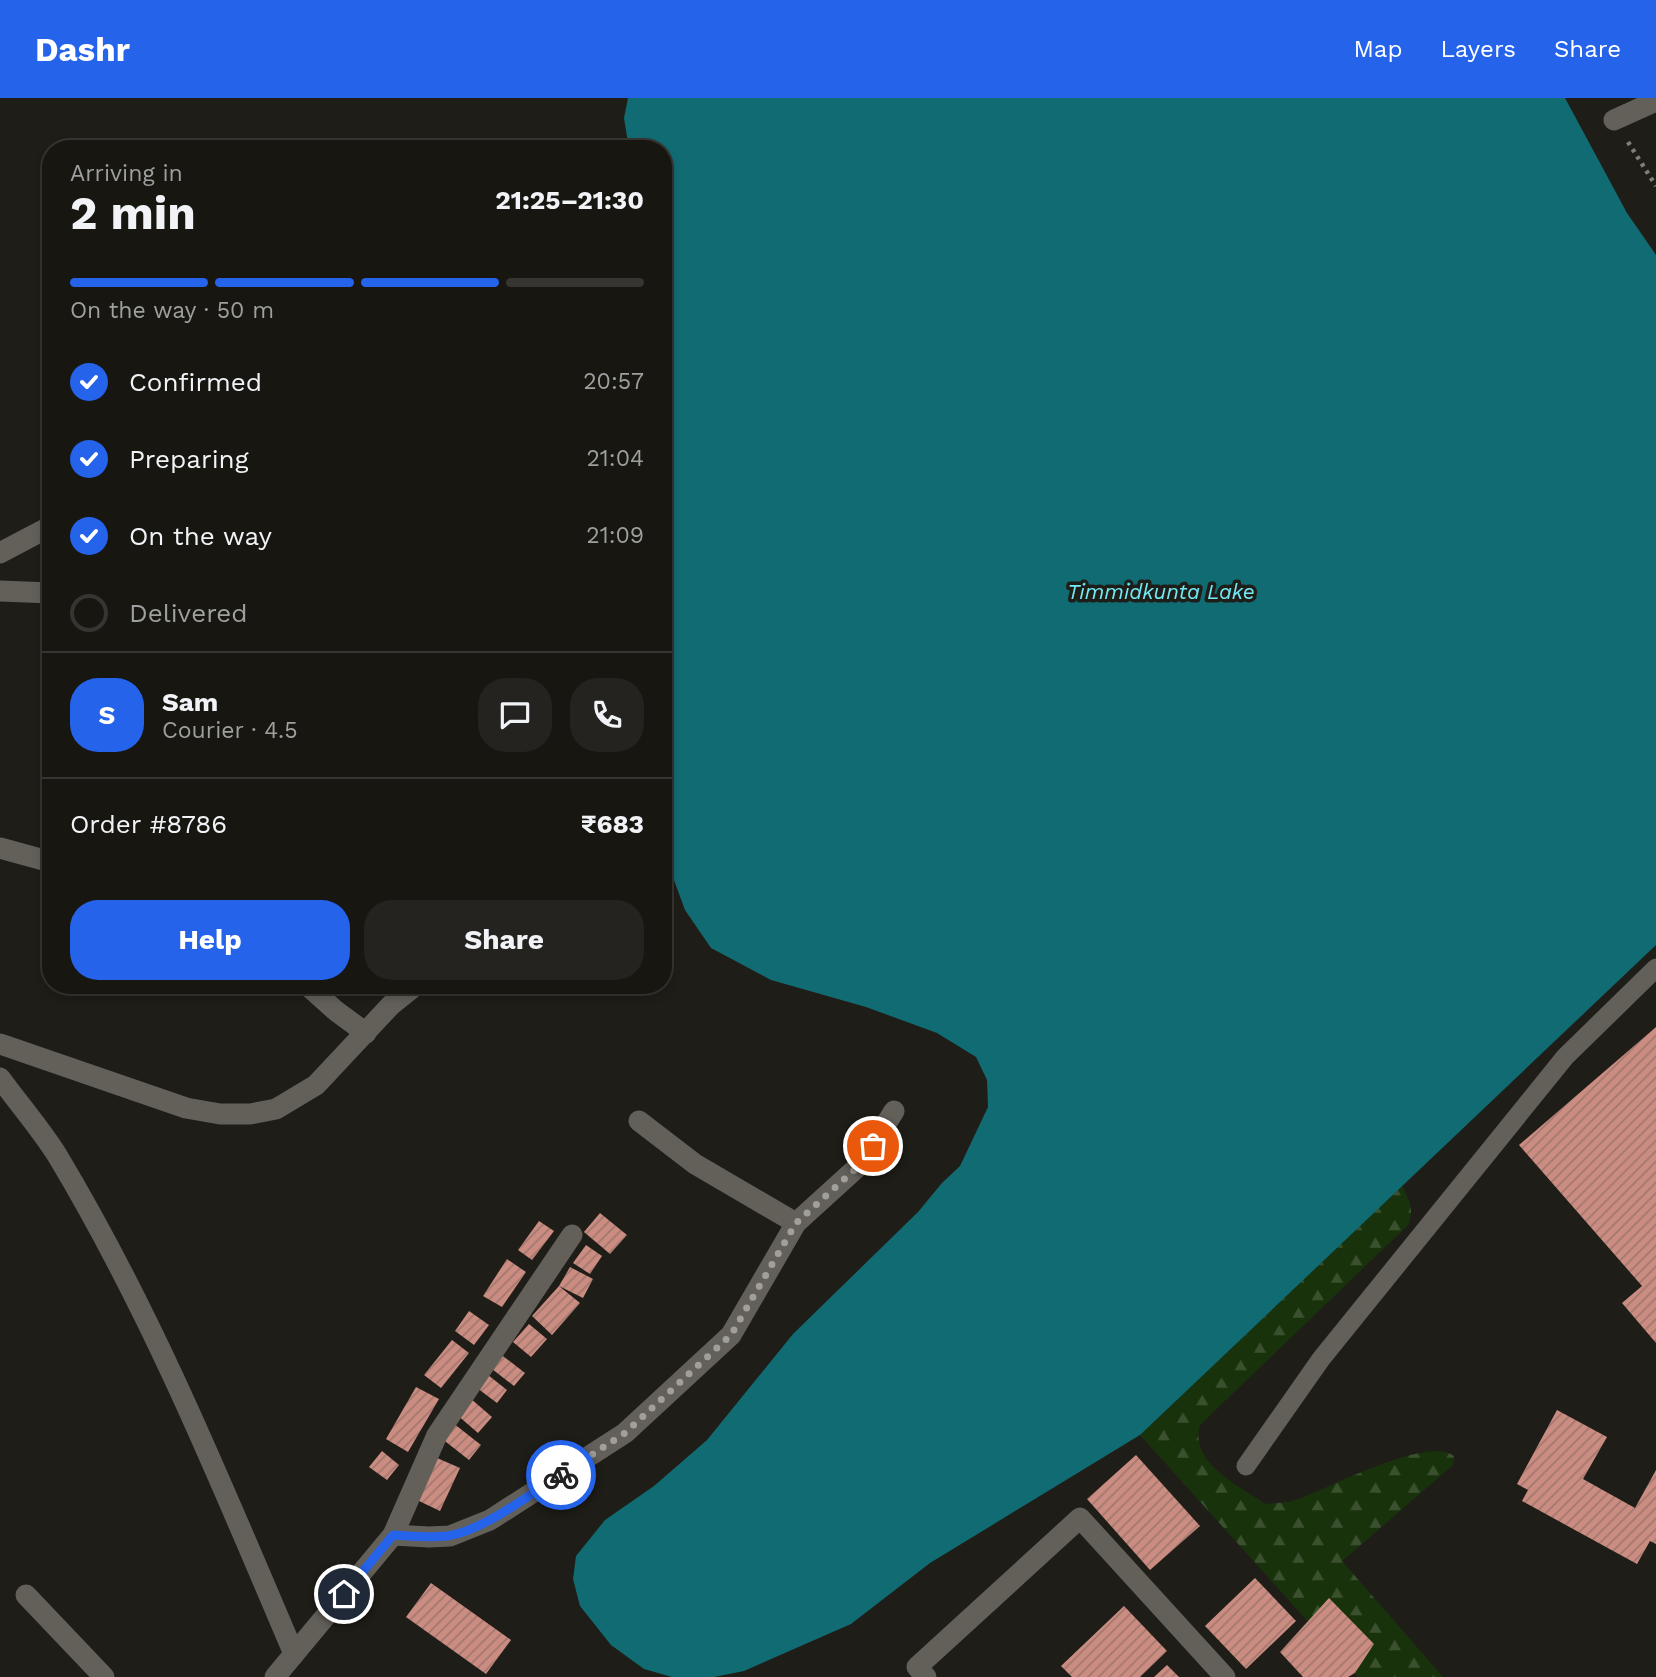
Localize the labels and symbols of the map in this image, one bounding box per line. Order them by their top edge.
water label: Timmidkunta Lake [1067,579,1255,604]
pin [843,1116,903,1176]
courier [526,1440,596,1510]
pin [314,1564,374,1624]

